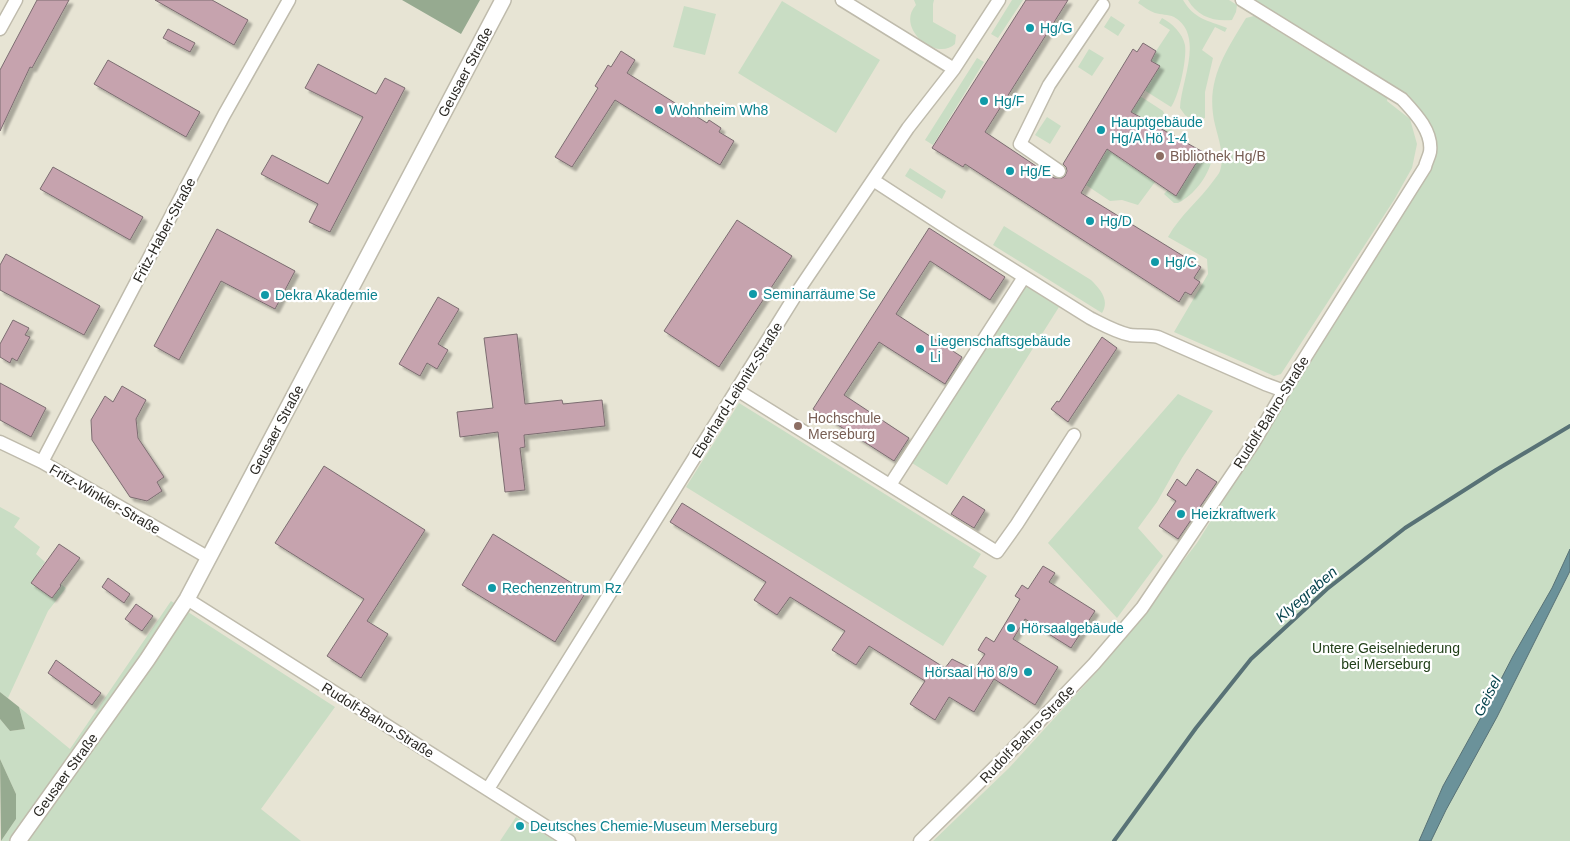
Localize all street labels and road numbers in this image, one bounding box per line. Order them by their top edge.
street label: Geusaer Straße [435,24,496,120]
street label: Fritz-Haber-Straße [130,175,199,285]
street label: Eberhard-Leibnitz-Straße [689,319,786,461]
street label: Rudolf-Bahro-Straße [1230,353,1312,471]
street label: Geusaer Straße [246,382,307,478]
street label: Fritz-Winkler-Straße [47,461,163,537]
street label: Rudolf-Bahro-Straße [319,679,437,761]
street label: Rudolf-Bahro-Straße [976,682,1078,786]
street label: Geusaer Straße [29,730,101,820]

